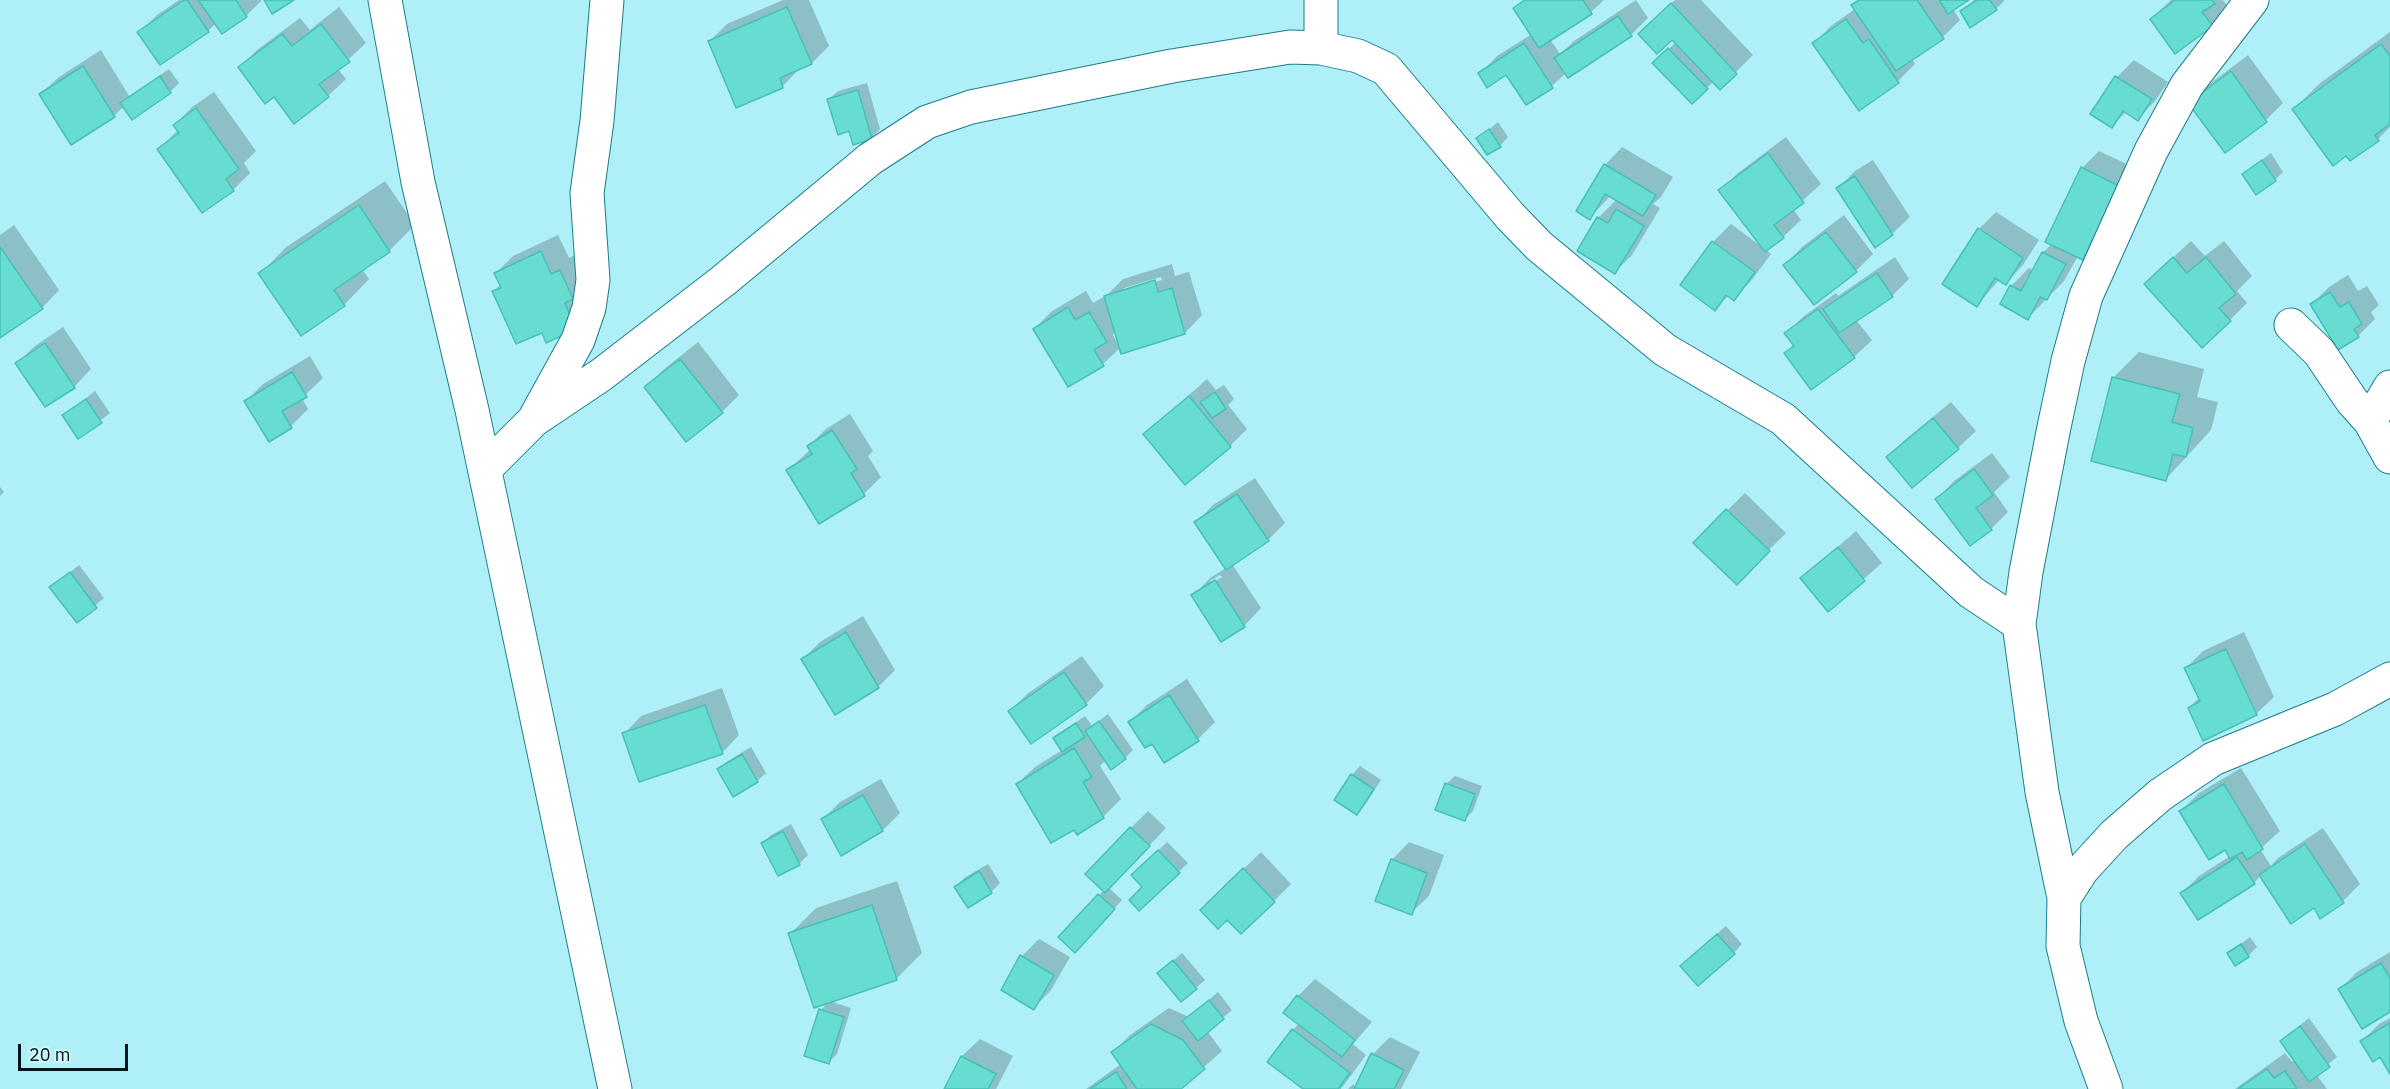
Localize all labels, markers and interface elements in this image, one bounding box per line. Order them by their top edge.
scale bar [21,1032,130,1070]
text: 20 m [29,1043,71,1066]

